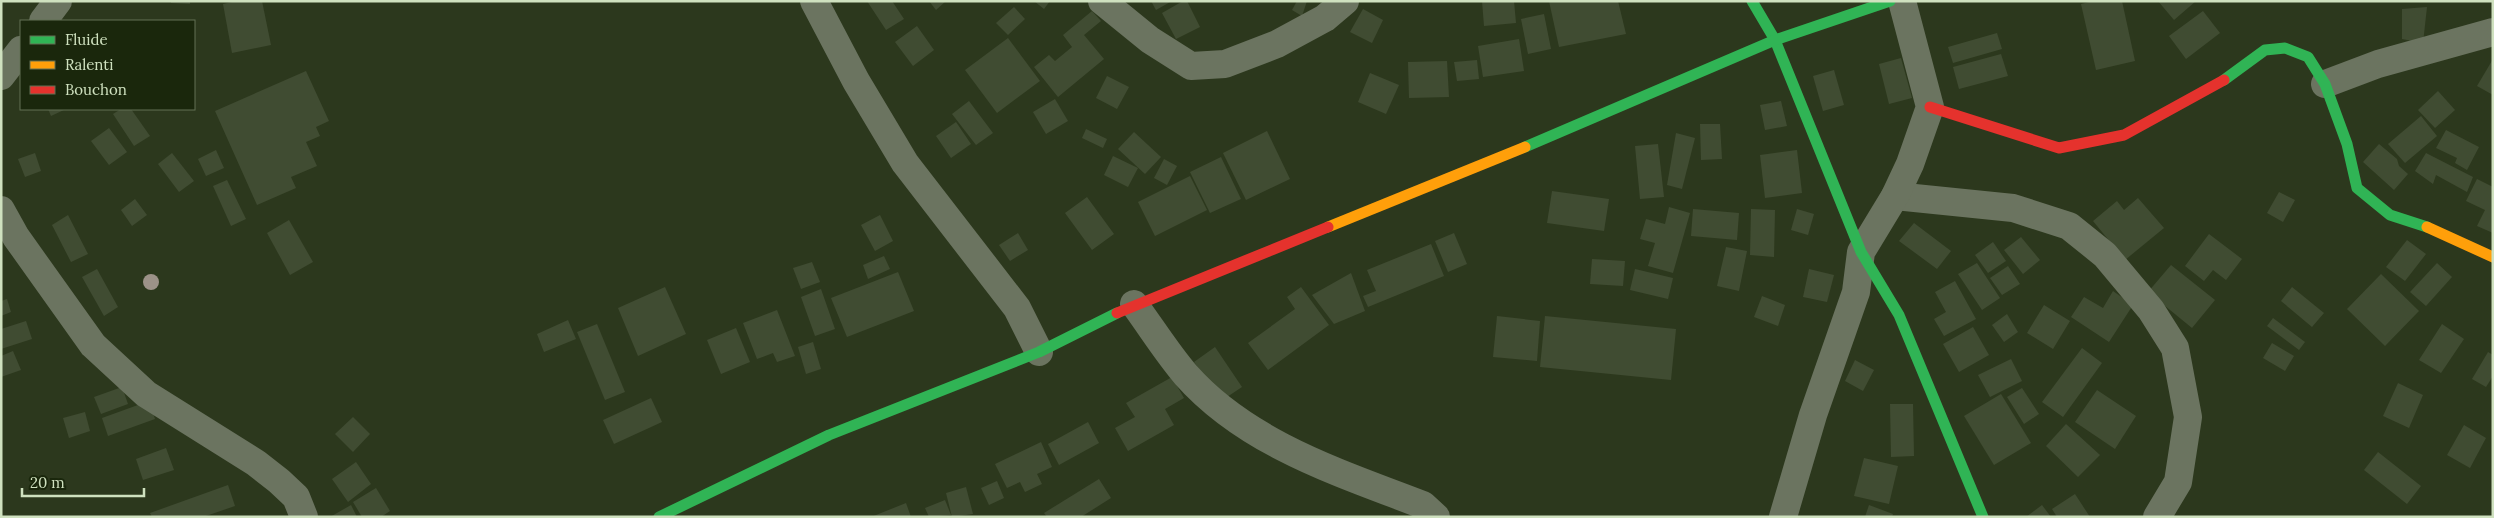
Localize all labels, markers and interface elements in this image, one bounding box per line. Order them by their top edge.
legend [20,20,195,110]
text: Fluide [65,30,108,49]
text: Ralenti [65,55,113,74]
text: Bouchon [65,80,127,99]
scale bar [22,466,145,498]
text: 20 m [30,473,65,492]

